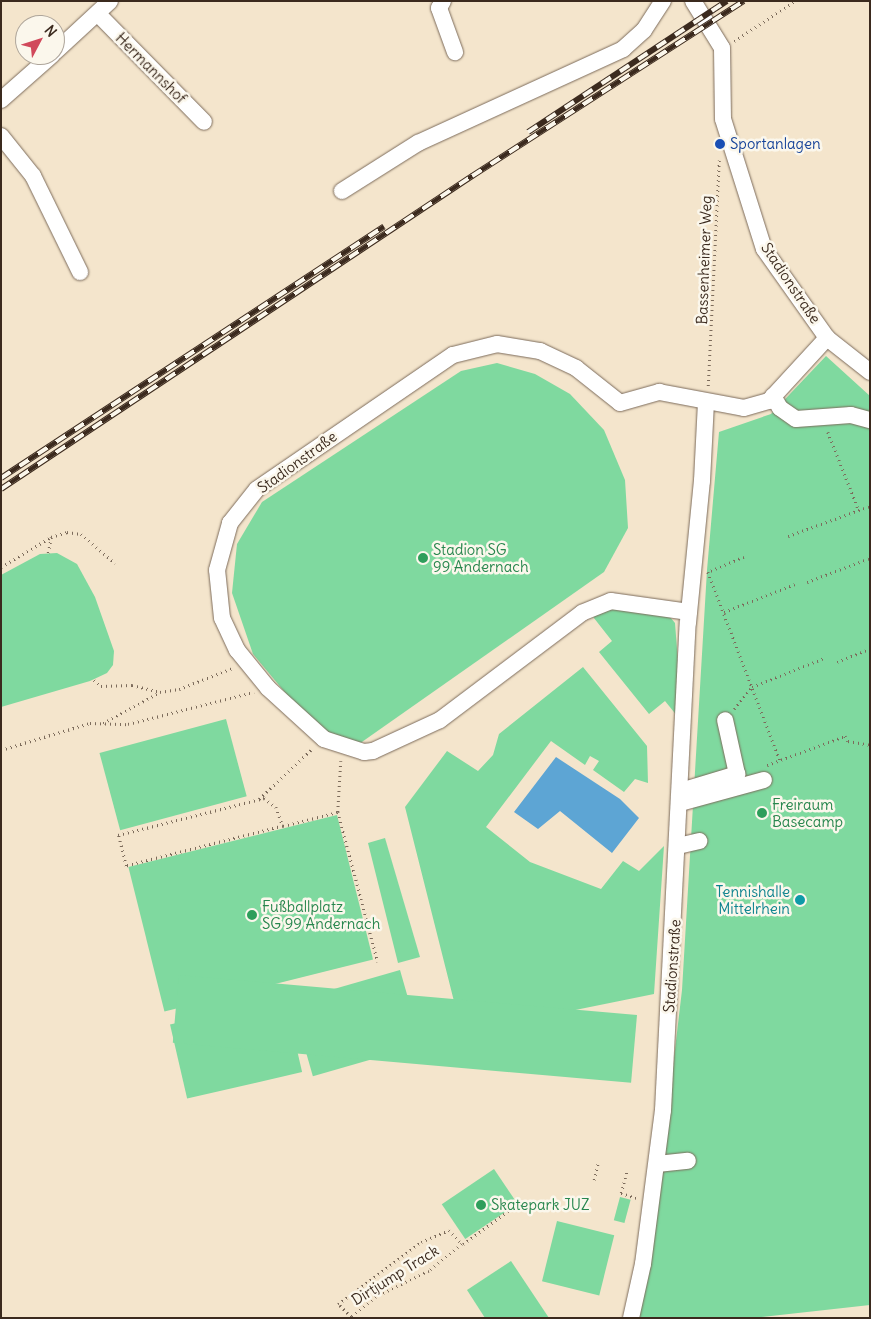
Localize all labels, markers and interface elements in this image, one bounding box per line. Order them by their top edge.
north arrow [15,15,65,65]
text: N [41,22,61,40]
street label: Hermannshof [112,29,190,107]
place label: Sportanlagen [730,135,821,153]
marker: Sportanlagen [714,138,726,150]
street label: Bassenheimer Weg [693,195,715,325]
street label: Stadionstraße [757,239,825,327]
street label: Stadionstraße [254,427,340,497]
place label: Stadion SG 99 Andernach [433,540,529,575]
marker: Stadion SG 99 Andernach [417,552,429,564]
place label: Freiraum Basecamp [772,795,843,830]
marker: Freiraum Basecamp [756,807,768,819]
place label: Tennishalle Mittelrhein [716,882,790,917]
marker: Tennishalle Mittelrhein [794,894,806,906]
place label: Fußballplatz SG 99 Andernach [262,897,380,932]
marker: Fußballplatz SG 99 Andernach [246,909,258,921]
street label: Stadionstraße [660,919,684,1013]
place label: Skatepark JUZ [491,1196,589,1214]
marker: Skatepark JUZ [475,1199,487,1211]
street label: Dirtjump Track [348,1241,442,1309]

